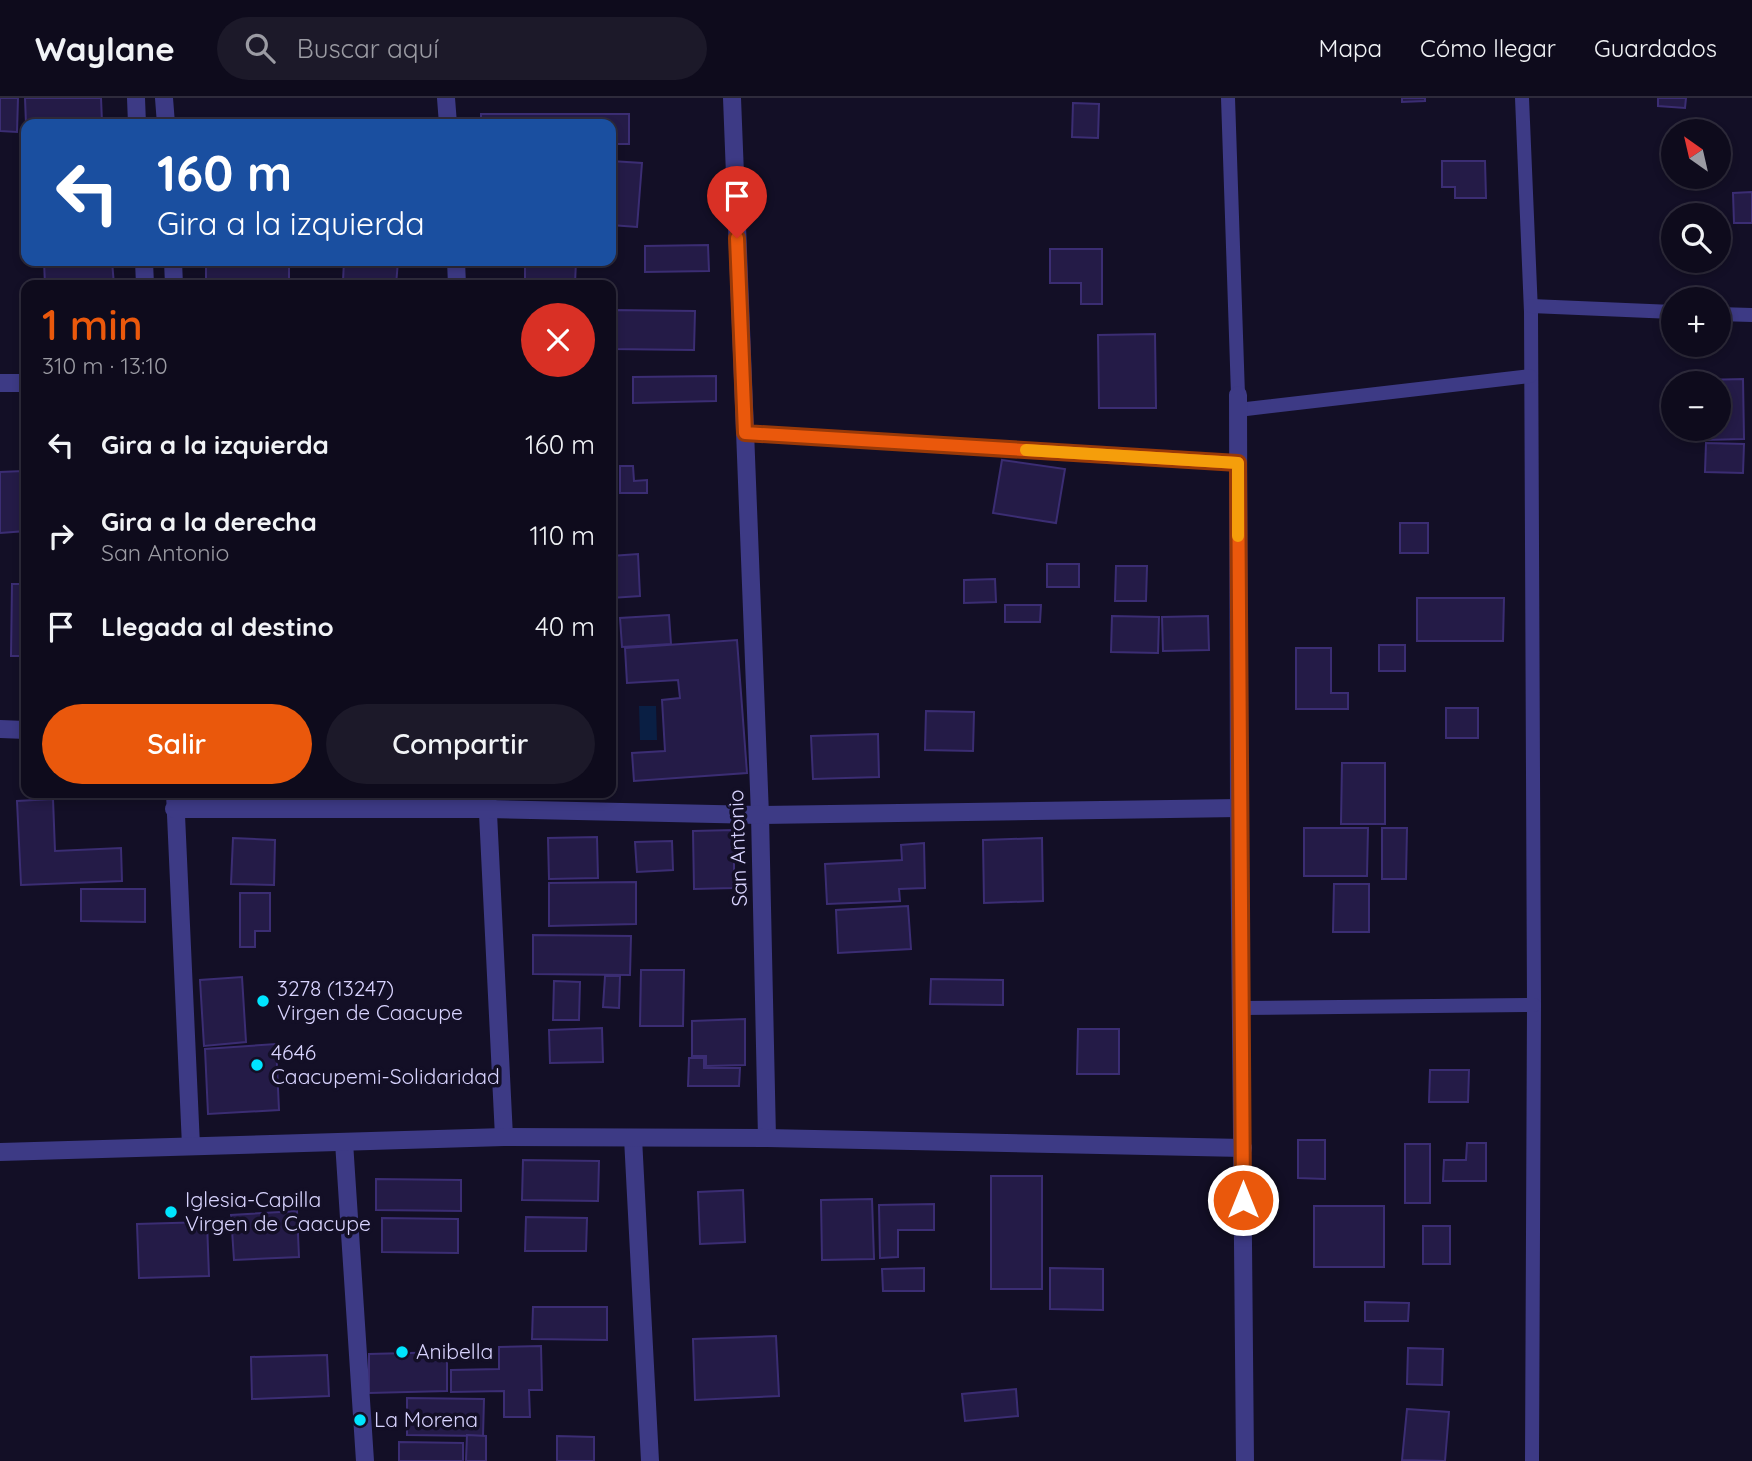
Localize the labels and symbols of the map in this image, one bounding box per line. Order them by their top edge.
north arrow [1661,119,1731,189]
pin [707,166,767,238]
street label: San Antonio [722,789,752,907]
place label: 3278 (13247) Virgen de Caacupe [277,975,463,1025]
marker: 3278 (13247) Virgen de Caacupe [255,993,271,1009]
place label: 4646 Caacupemi-Solidaridad [271,1039,500,1089]
marker: 4646 Caacupemi-Solidaridad [249,1057,265,1073]
position arrow [1206,1163,1280,1237]
place label: Iglesia-Capilla Virgen de Caacupe [185,1186,371,1236]
marker: Iglesia-Capilla Virgen de Caacupe [163,1204,179,1220]
place label: Anibella [416,1338,493,1364]
marker: Anibella [394,1344,410,1360]
place label: La Morena [374,1406,478,1432]
marker: La Morena [352,1412,368,1428]

